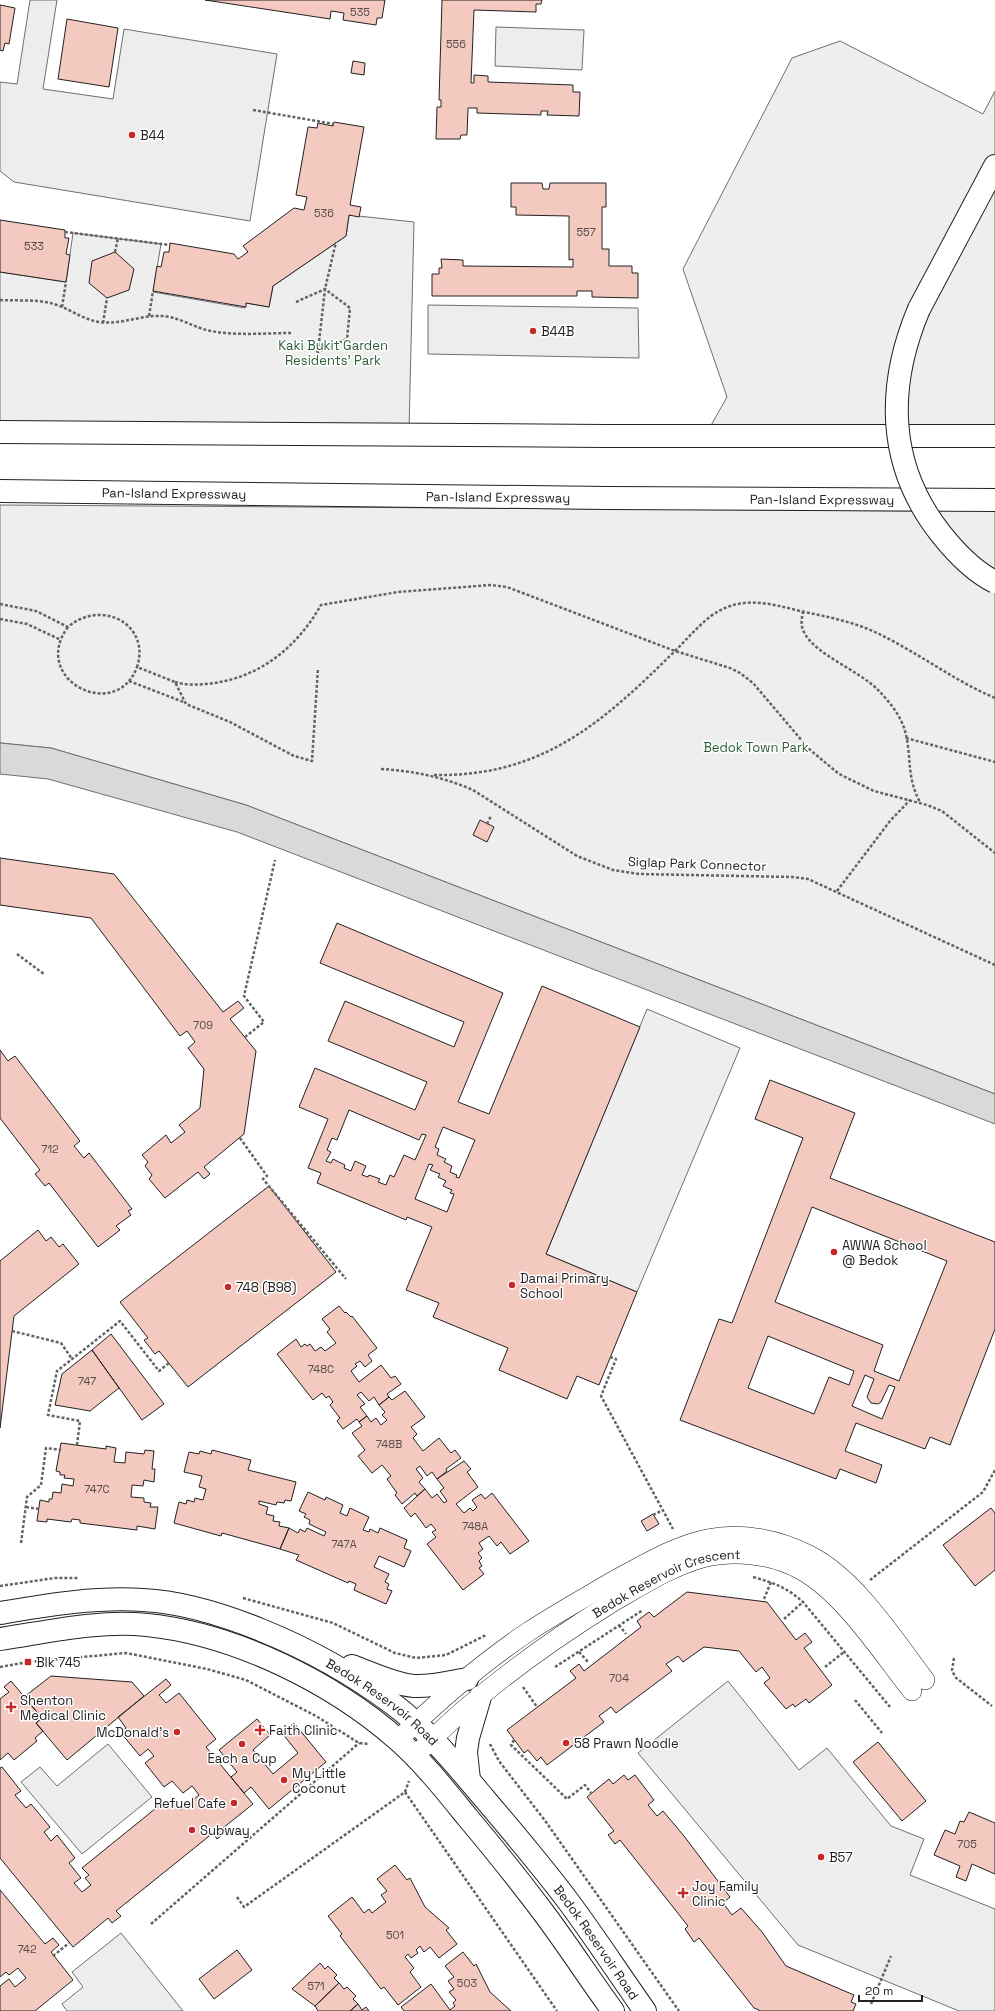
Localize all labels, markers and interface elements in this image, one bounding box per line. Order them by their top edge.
house number: 535 [350,5,370,19]
house number: 556 [446,37,466,51]
place label: B44 [140,127,165,144]
marker: B44 [127,130,137,140]
house number: 536 [314,206,334,220]
house number: 557 [576,225,596,239]
house number: 533 [24,239,44,253]
place label: B44B [541,323,574,340]
marker: B44B [528,326,538,336]
park label: Kaki Bukit Garden Residents' Park [278,337,388,369]
street label: Pan-Island Expressway [102,484,246,502]
street label: Pan-Island Expressway [426,487,570,506]
street label: Pan-Island Expressway [750,490,894,508]
park label: Bedok Town Park [703,739,809,756]
street label: Siglap Park Connector [628,853,767,875]
house number: 709 [193,1018,213,1032]
house number: 712 [41,1142,59,1156]
place label: AWWA School @ Bedok [842,1237,927,1269]
marker: AWWA School @ Bedok [829,1247,839,1257]
place label: Damai Primary School [520,1270,609,1302]
place label: 748 (B98) [236,1279,297,1296]
marker: Damai Primary School [507,1280,517,1290]
marker: 748 (B98) [223,1282,233,1292]
house number: 748C [308,1362,334,1376]
house number: 747 [78,1374,96,1388]
house number: 748B [376,1437,402,1451]
house number: 747C [84,1482,110,1496]
house number: 748A [462,1519,488,1533]
house number: 747A [331,1537,357,1551]
street label: Bedok Reservoir Crescent [589,1545,741,1622]
place label: Blk 745 [36,1654,81,1671]
street label: Bedok Reservoir Road [323,1654,442,1749]
marker: Blk 745 [23,1657,33,1667]
house number: 704 [609,1671,629,1685]
place label: Shenton Medical Clinic [20,1692,106,1724]
marker: Shenton Medical Clinic [5,1701,17,1713]
place label: Faith Clinic [269,1722,338,1739]
place label: McDonald's [96,1724,169,1741]
marker: Faith Clinic [254,1724,266,1736]
marker: McDonald's [172,1727,182,1737]
place label: 58 Prawn Noodle [574,1735,679,1752]
marker: 58 Prawn Noodle [561,1738,571,1748]
marker: Each a Cup [237,1739,247,1749]
place label: Each a Cup [207,1750,277,1767]
place label: My Little Coconut [292,1765,346,1797]
marker: My Little Coconut [279,1775,289,1785]
place label: Refuel Cafe [154,1795,226,1812]
marker: Refuel Cafe [229,1798,239,1808]
place label: Subway [200,1822,250,1839]
marker: Subway [187,1825,197,1835]
house number: 705 [957,1837,977,1851]
place label: B57 [829,1849,853,1866]
marker: B57 [816,1852,826,1862]
place label: Joy Family Clinic [692,1878,759,1910]
street label: Bedok Reservoir Road [550,1881,643,2003]
marker: Joy Family Clinic [677,1887,689,1899]
house number: 501 [386,1928,404,1942]
house number: 742 [17,1942,37,1956]
house number: 503 [457,1976,477,1990]
scale bar [859,1977,922,2003]
house number: 571 [307,1979,325,1993]
text: 20 m [865,1983,893,1999]

